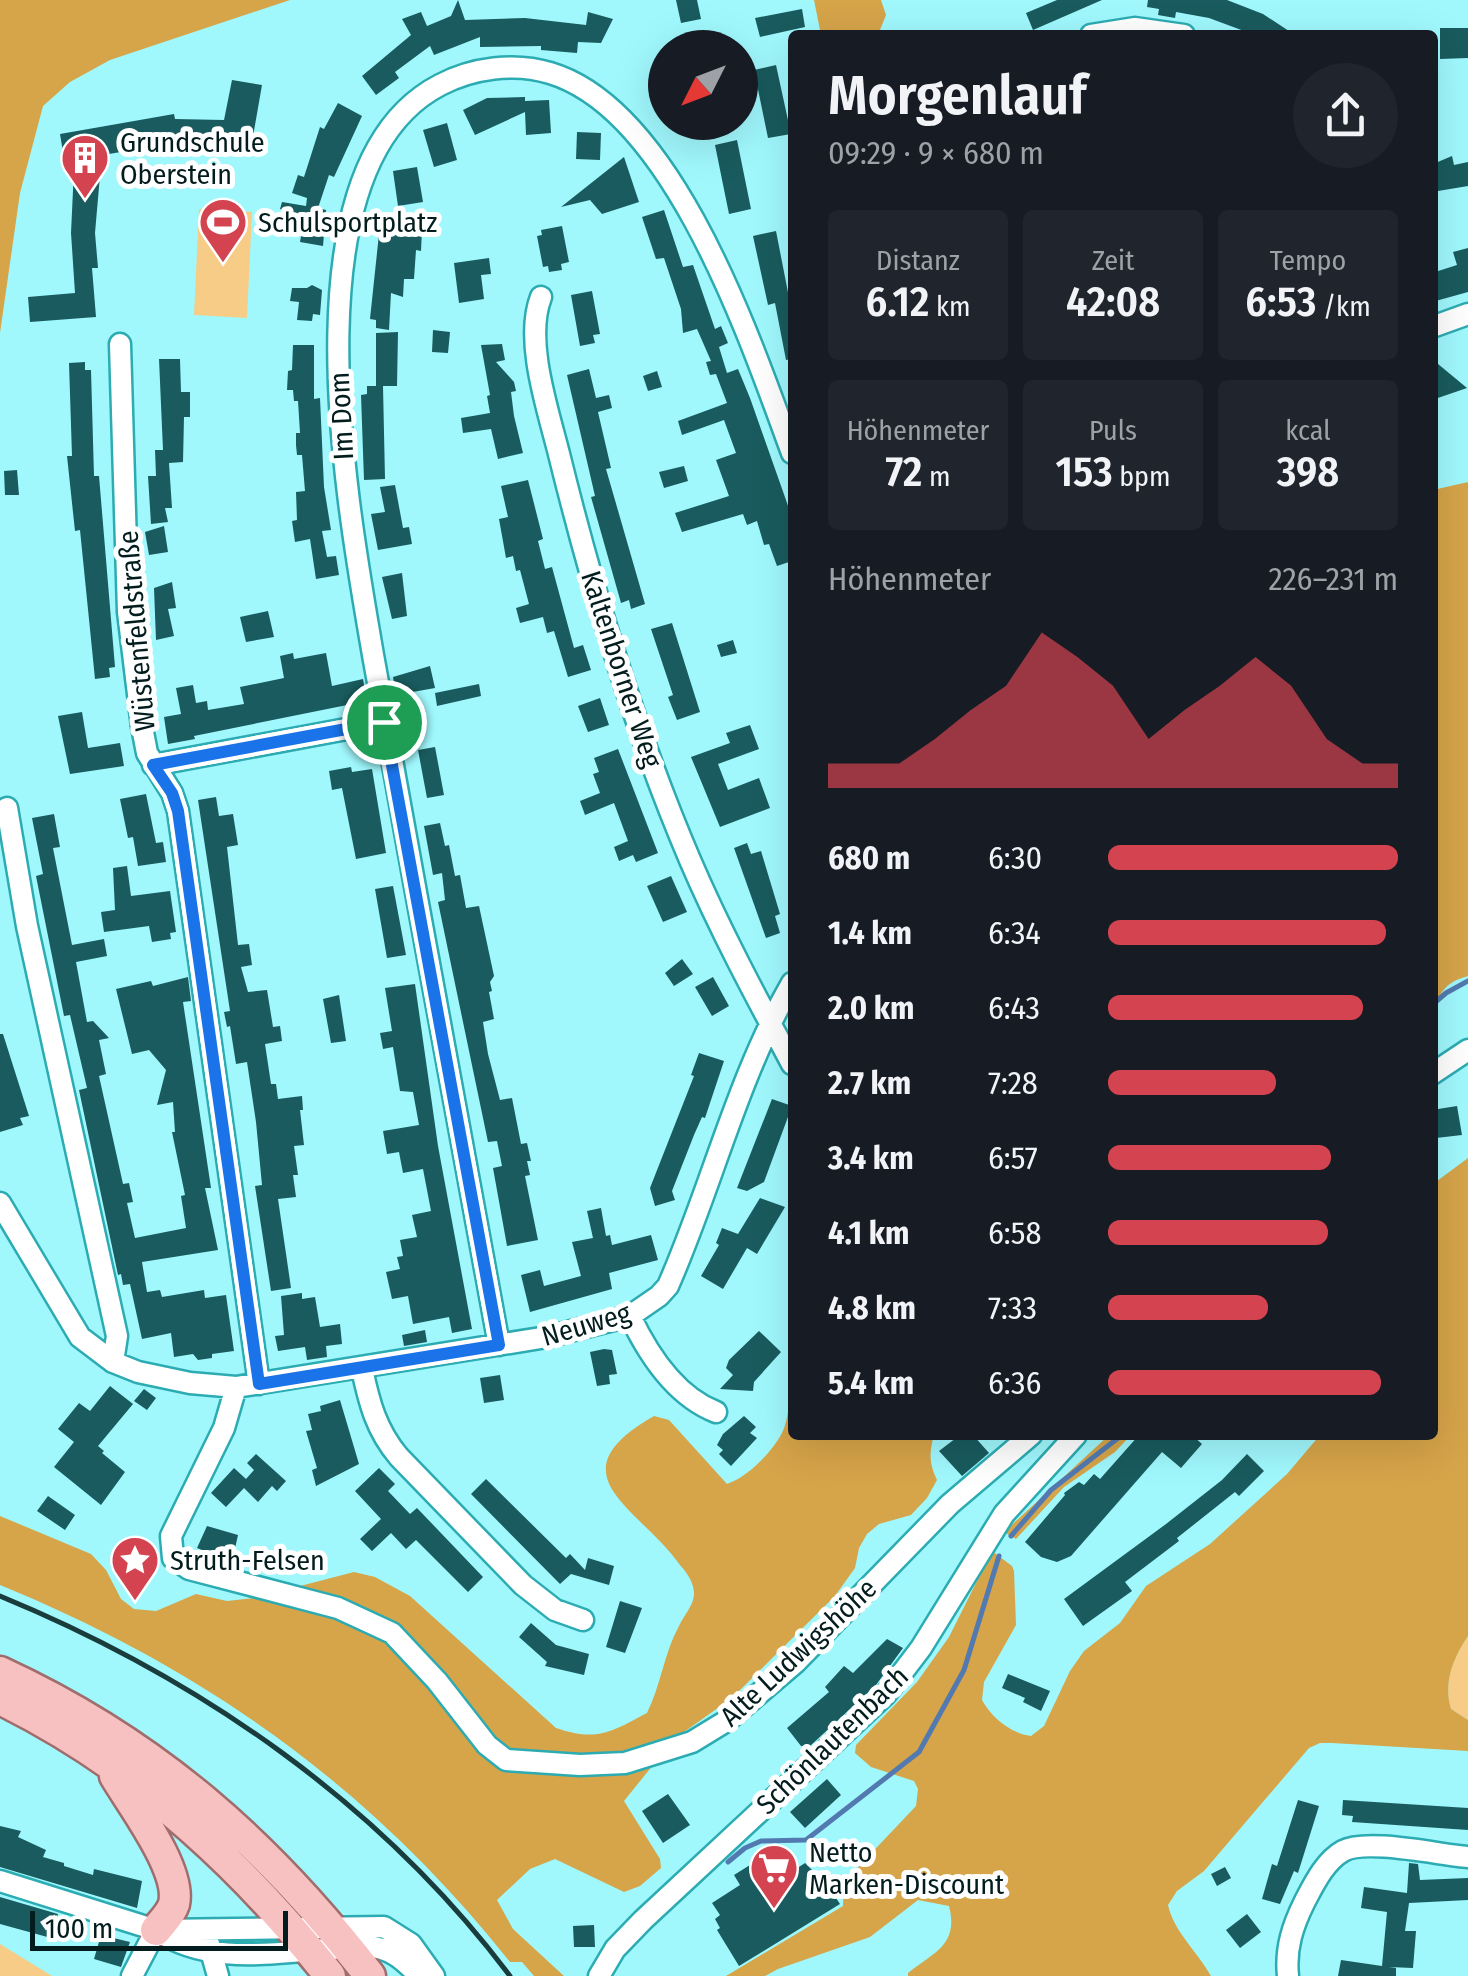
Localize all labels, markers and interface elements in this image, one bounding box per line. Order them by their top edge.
north arrow [648,30,758,140]
map controls [648,30,758,140]
text: Morgenlauf [828,63,1087,129]
button: share [1293,63,1398,168]
place label: Grundschule Oberstein [120,126,265,191]
building icon: Grundschule Oberstein [59,132,111,200]
text: 09:29 · 9 × 680 m [828,134,1044,172]
sports icon: Schulsportplatz [197,196,249,264]
place label: Schulsportplatz [258,206,437,239]
text: Distanz [876,244,960,277]
text: Zeit [1092,244,1134,277]
text: Tempo [1270,244,1346,277]
text: 6.12 [866,277,929,327]
text: 42:08 [1066,277,1160,327]
text: 6:53 [1245,277,1316,327]
text: km [929,290,970,323]
text: /km [1316,290,1371,323]
street label: Im Dom [323,371,360,461]
text: Höhenmeter [847,414,989,447]
text: Puls [1089,414,1137,447]
text: kcal [1285,414,1331,447]
text: 72 [886,447,922,497]
text: 153 [1056,447,1113,497]
text: 398 [1277,447,1339,497]
text: m [922,460,950,493]
text: bpm [1113,460,1170,493]
street label: Wüstenfeldstraße [111,529,162,733]
text: Höhenmeter [828,560,991,598]
text: 226–231 m [1268,560,1398,598]
street label: Kaltenborner Weg [574,567,669,772]
pin [342,680,427,765]
icon: arrive [357,695,412,750]
text: 680 m [828,839,910,877]
text: 6:30 [988,839,1042,877]
text: 1.4 km [828,914,912,952]
text: 6:34 [988,914,1041,952]
text: 2.0 km [828,989,915,1027]
text: 6:43 [988,989,1040,1027]
text: 2.7 km [828,1064,911,1102]
text: 7:28 [988,1064,1038,1102]
text: 3.4 km [828,1139,914,1177]
text: 6:57 [988,1139,1038,1177]
text: 4.1 km [828,1214,909,1252]
text: 6:58 [988,1214,1041,1252]
text: 4.8 km [828,1289,916,1327]
text: 7:33 [988,1289,1037,1327]
street label: Neuweg [538,1296,635,1353]
text: 5.4 km [828,1364,914,1402]
text: 6:36 [988,1364,1041,1402]
place icon: Struth-Felsen [109,1534,161,1602]
place label: Struth-Felsen [170,1544,325,1577]
street label: Alte Ludwigshöhe [713,1572,883,1733]
street label: Schönlautenbach [750,1660,915,1821]
place label: Netto Marken-Discount [809,1836,1005,1901]
supermarket icon: Netto Marken-Discount [748,1842,800,1910]
scale bar [30,1906,288,1950]
text: 100 m [45,1912,113,1945]

